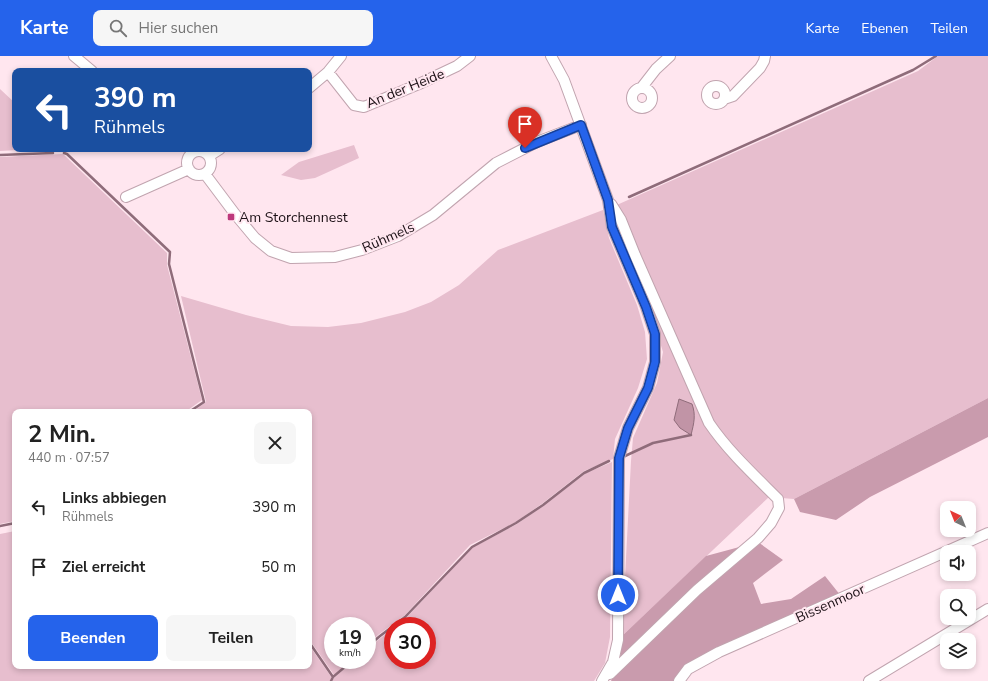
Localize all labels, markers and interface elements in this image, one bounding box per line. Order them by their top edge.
search box [93,10,373,46]
text: Karte [20,15,69,41]
icon: search [107,17,129,39]
text: Hier suchen [139,18,218,38]
text: Karte [806,19,839,38]
text: Ebenen [861,19,908,38]
text: Teilen [930,19,968,38]
street label: An der Heide [363,64,447,113]
text: 390 m [94,79,177,117]
icon: left [28,84,80,136]
pin [508,107,542,148]
icon: arrive [514,113,536,135]
text: Rühmels [94,115,165,139]
place label: Am Storchennest [239,208,348,227]
marker: Am Storchennest [226,212,236,222]
street label: Rühmels [359,217,418,257]
text: 2 Min. [28,418,96,450]
button: close [254,422,296,464]
text: 440 m · 07:57 [28,449,110,467]
text: Links abbiegen [62,488,166,508]
icon: left [28,496,50,518]
text: 390 m [252,497,296,517]
north arrow [940,501,976,537]
map controls [940,501,976,669]
text: Rühmels [62,508,113,526]
button: sound [940,545,976,581]
icon: arrive [28,556,50,578]
text: Ziel erreicht [62,557,145,577]
text: 50 m [261,557,296,577]
position arrow [597,574,639,616]
street label: Bissenmoor [792,580,868,627]
button: search [940,589,976,625]
button: Beenden [28,615,158,661]
button: Teilen [166,615,296,661]
speed limit sign: 30 [384,617,436,669]
text: 19 [338,624,362,651]
button: layers [940,633,976,669]
text: km/h [339,646,361,660]

